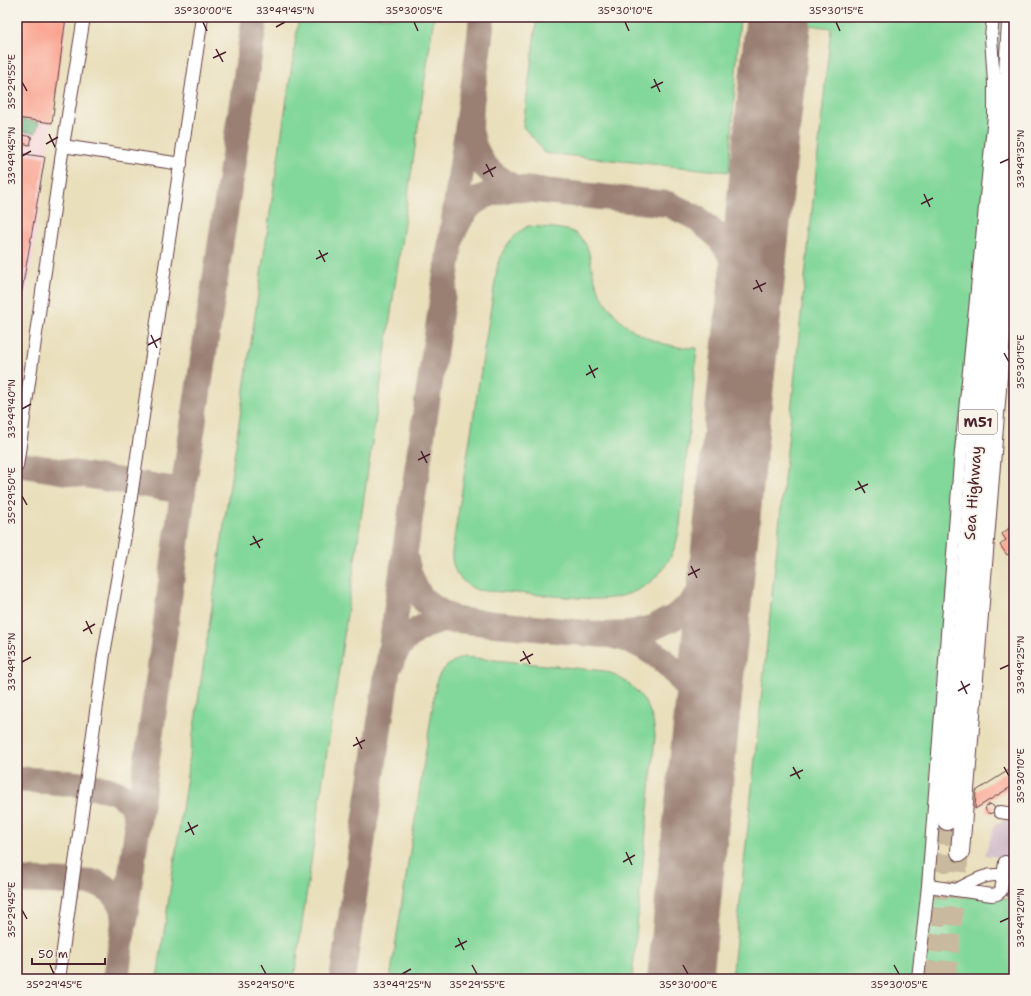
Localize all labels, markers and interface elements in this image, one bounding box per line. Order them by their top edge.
text: 35°30'00"E [174,4,232,17]
text: 33°49'45"N [256,4,314,17]
text: 35°30'05"E [385,4,443,17]
text: 35°30'10"E [597,4,653,17]
text: 35°30'15"E [809,4,863,17]
text: 35°29'55"E [5,54,18,110]
text: 33°49'45"N [5,127,18,185]
text: 33°49'35"N [1014,130,1027,188]
text: 35°30'15"E [1014,335,1027,389]
text: 33°49'40"N [5,379,18,439]
road number: M51 [959,410,997,434]
street label: Sea Highway [960,445,986,541]
text: 35°29'50"E [5,467,18,525]
text: 33°49'35"N [5,633,18,691]
text: 33°49'25"N [1014,636,1027,694]
text: 35°30'10"E [1014,748,1027,804]
text: 35°29'45"E [5,882,18,938]
text: 33°49'20"N [1014,888,1027,948]
scale bar [32,940,105,966]
text: 50 m [38,946,68,962]
text: 35°29'45"E [26,978,82,991]
text: 35°29'50"E [237,978,295,991]
text: 33°49'25"N [373,978,431,991]
text: 35°29'55"E [449,978,505,991]
text: 35°30'00"E [659,978,717,991]
text: 35°30'05"E [870,978,928,991]

